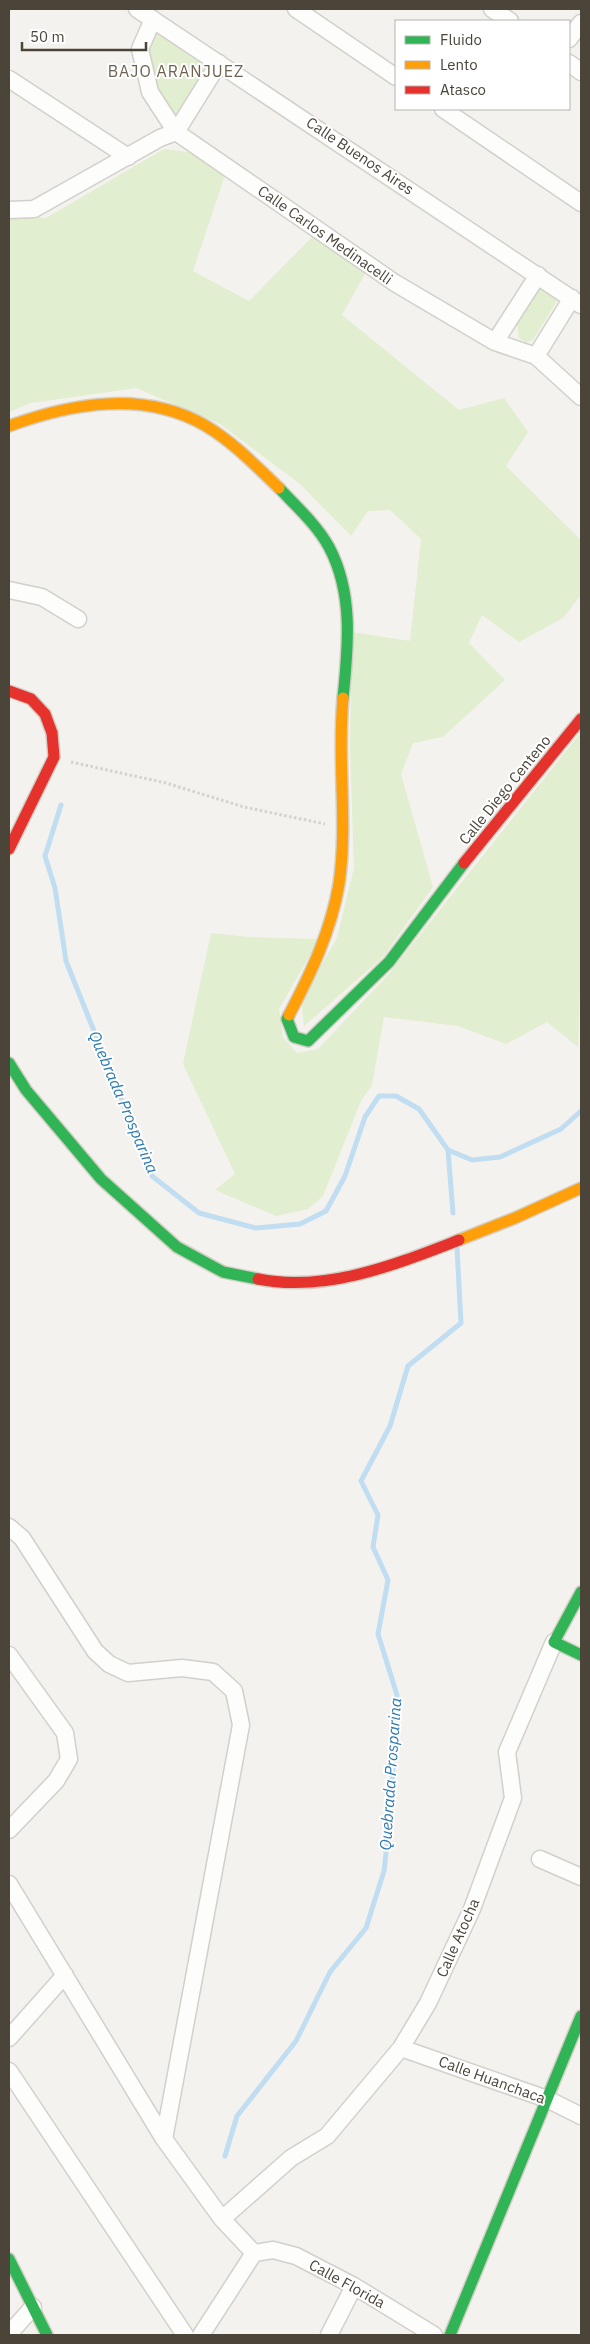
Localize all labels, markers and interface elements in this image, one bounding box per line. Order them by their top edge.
scale bar [22,20,146,52]
legend [395,20,570,110]
text: 50 m [30,27,65,46]
text: Fluido [440,30,482,49]
text: Lento [440,55,478,74]
district label: BAJO ARANJUEZ [108,61,244,81]
text: Atasco [440,80,486,99]
street label: Calle Buenos Aires [303,113,418,199]
street label: Calle Carlos Medinacelli [254,181,396,288]
street label: Calle Diego Centeno [455,731,555,848]
water label: Quebrada Prosparina [85,1028,163,1176]
water label: Quebrada Prosparina [375,1697,405,1851]
street label: Calle Atocha [432,1895,483,1980]
street label: Calle Huanchaca [436,2051,548,2108]
street label: Calle Florida [306,2255,389,2312]

